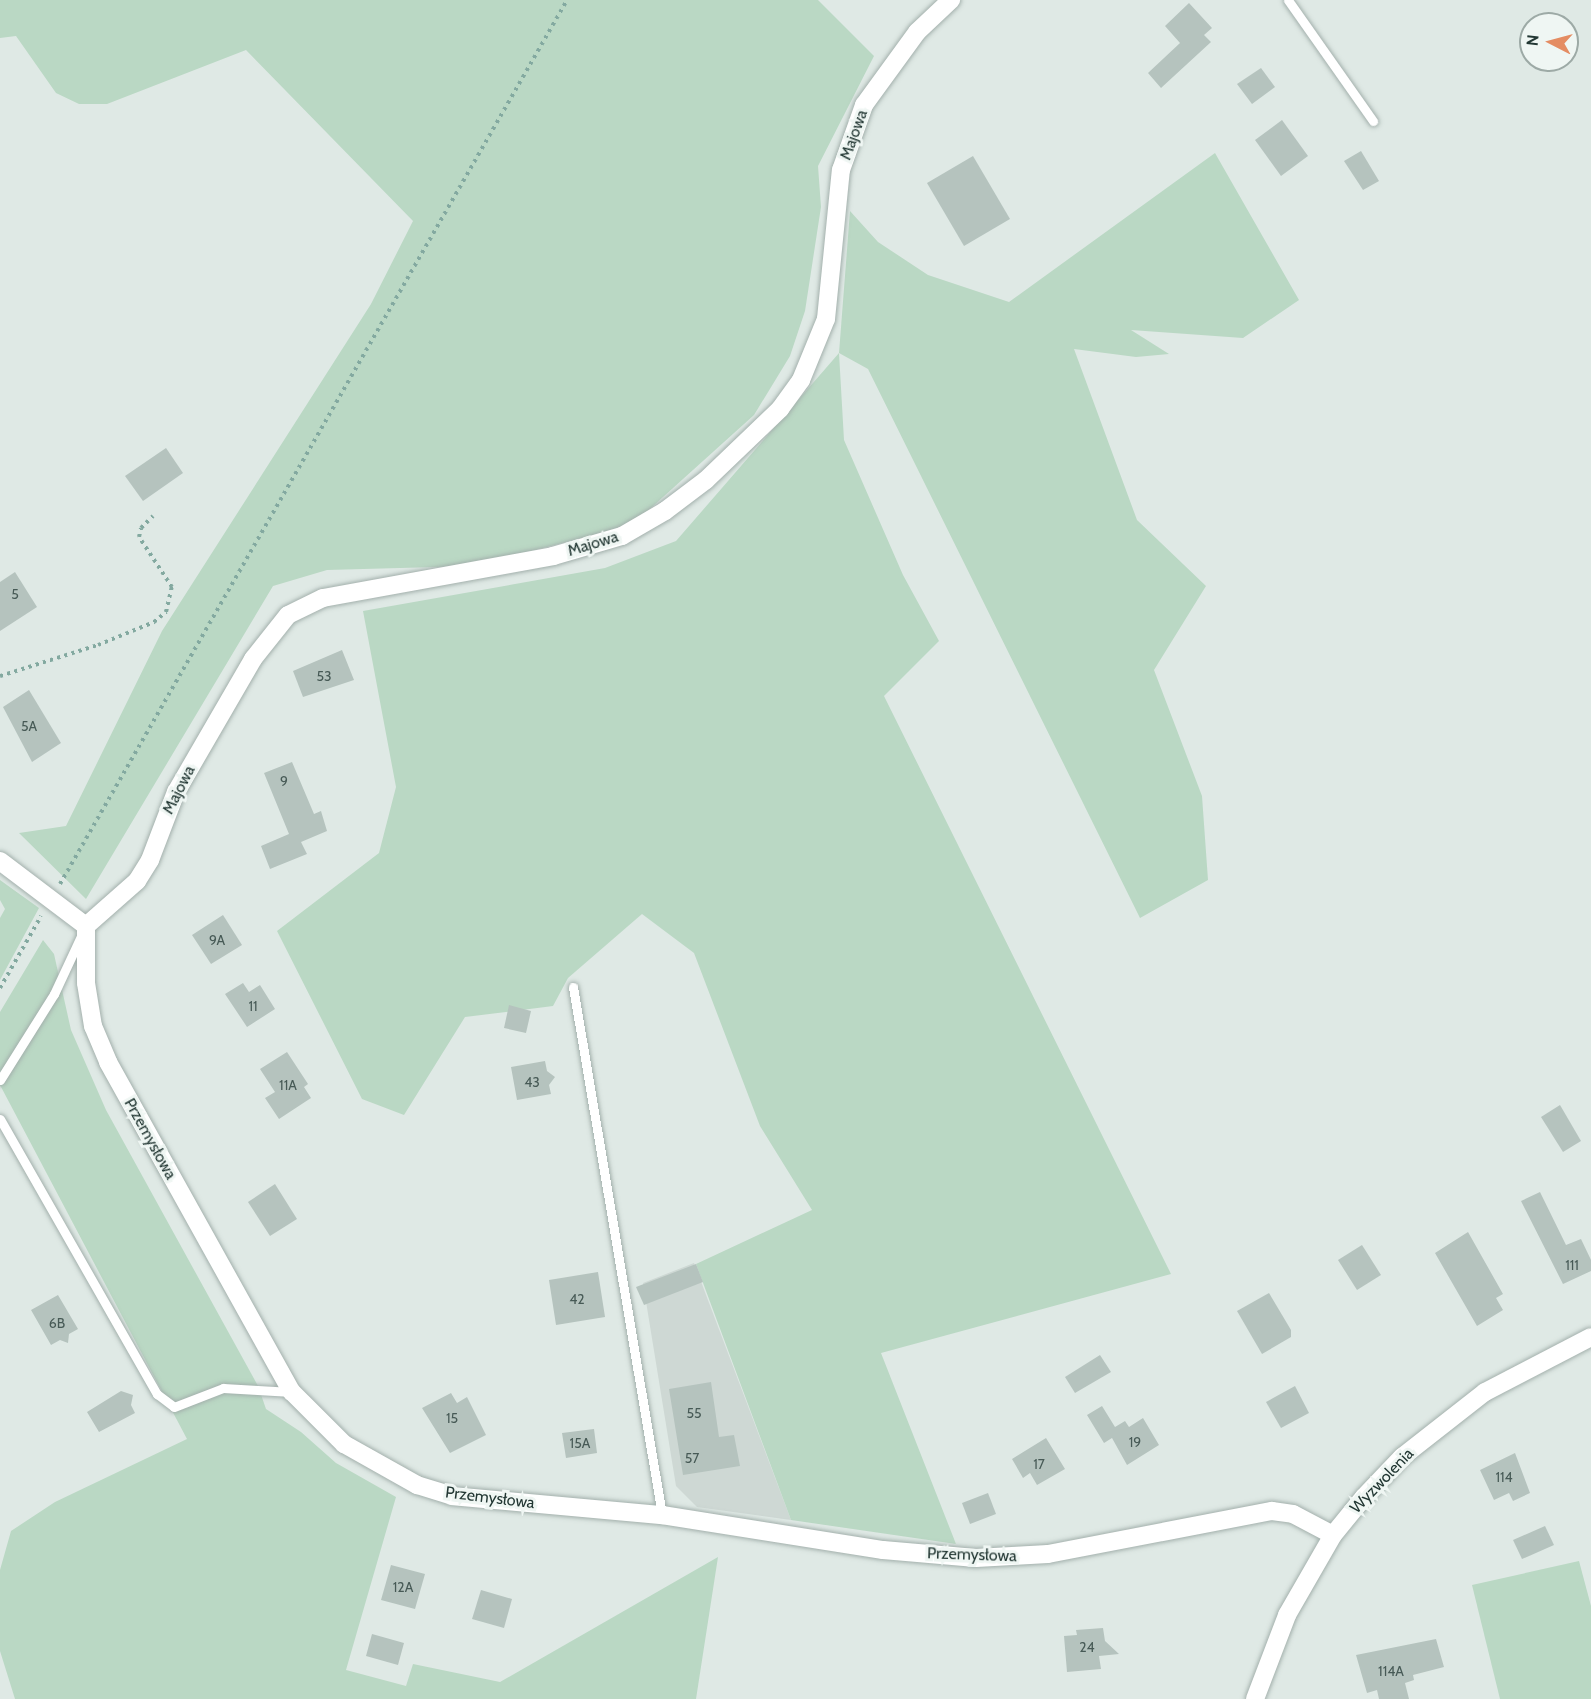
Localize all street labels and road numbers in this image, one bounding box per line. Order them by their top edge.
street label: Majowa [836,107,872,163]
street label: Majowa [565,527,621,561]
street label: Majowa [159,763,199,817]
street label: Przemysłowa [120,1095,180,1183]
street label: Wyzwolenia [1346,1445,1418,1517]
street label: Przemysłowa [444,1483,536,1513]
street label: Przemysłowa [927,1544,1017,1566]

